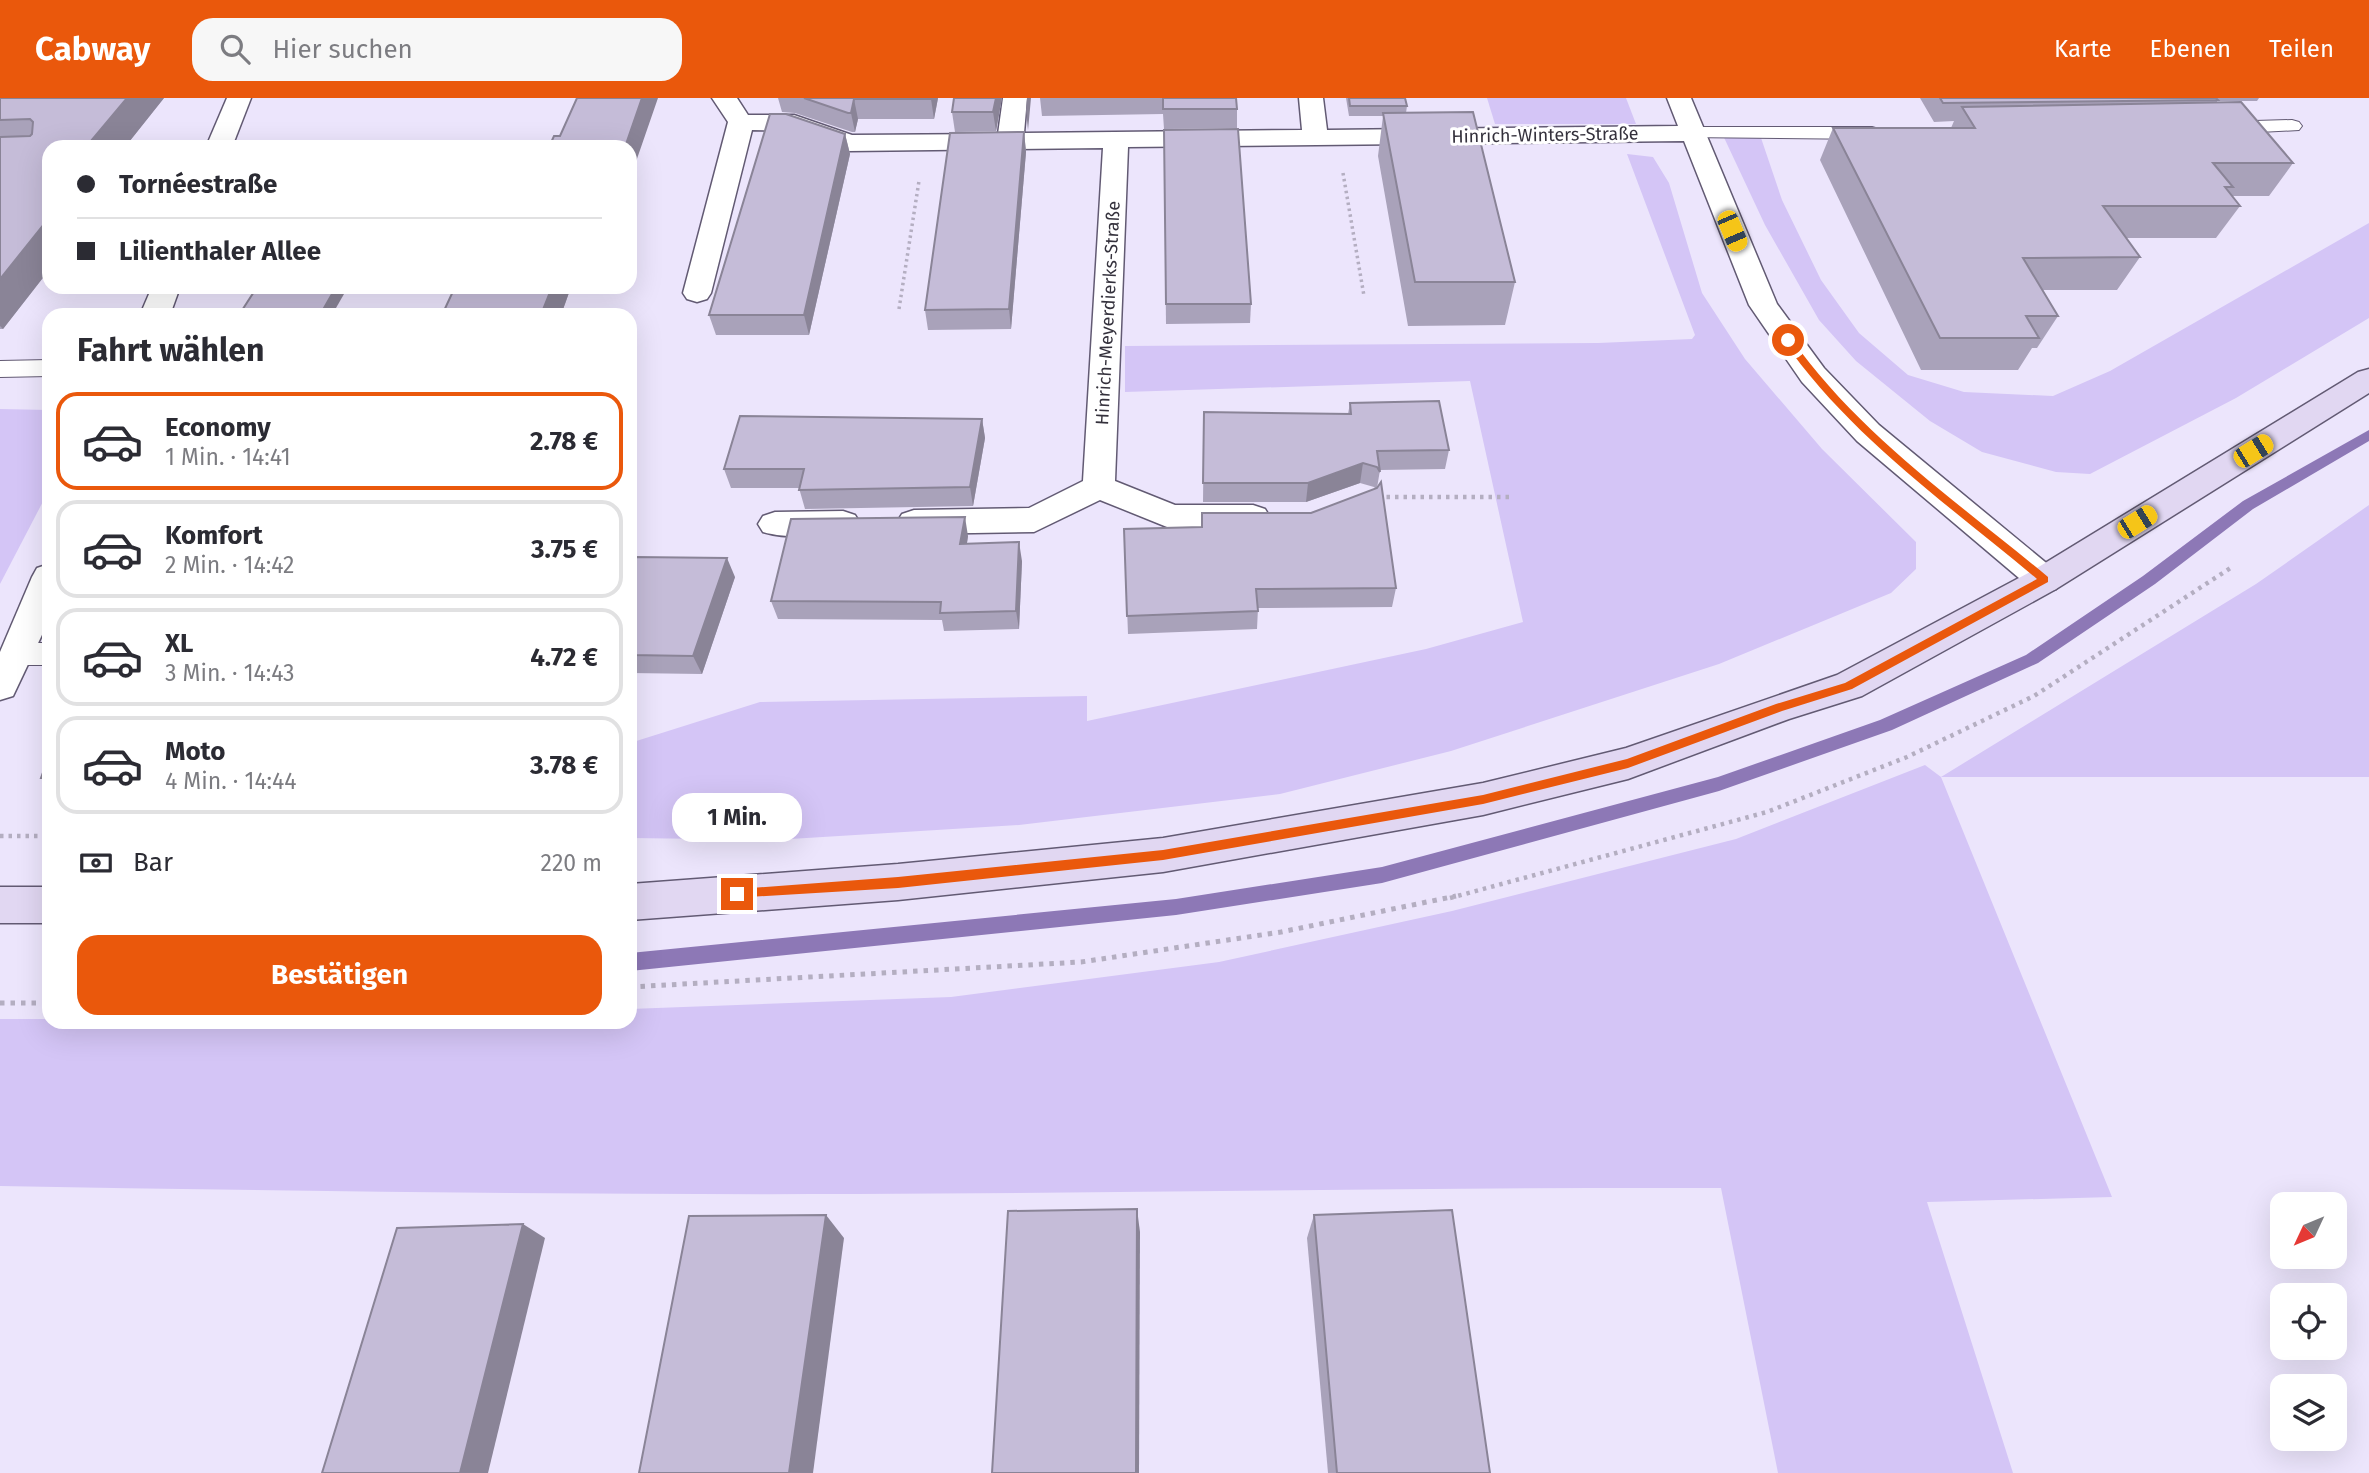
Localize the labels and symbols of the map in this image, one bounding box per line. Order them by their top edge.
street label: Hinrich-Winters-Straße [1451,122,1639,148]
street label: Hinrich-Meyerdierks-Straße [1091,200,1125,426]
car [1715,208,1750,254]
route start [1772,324,1804,356]
car [2230,431,2277,471]
car [2114,502,2161,542]
callout: 1 Min. [672,792,802,842]
route end [721,878,753,910]
north arrow [2270,1192,2347,1269]

